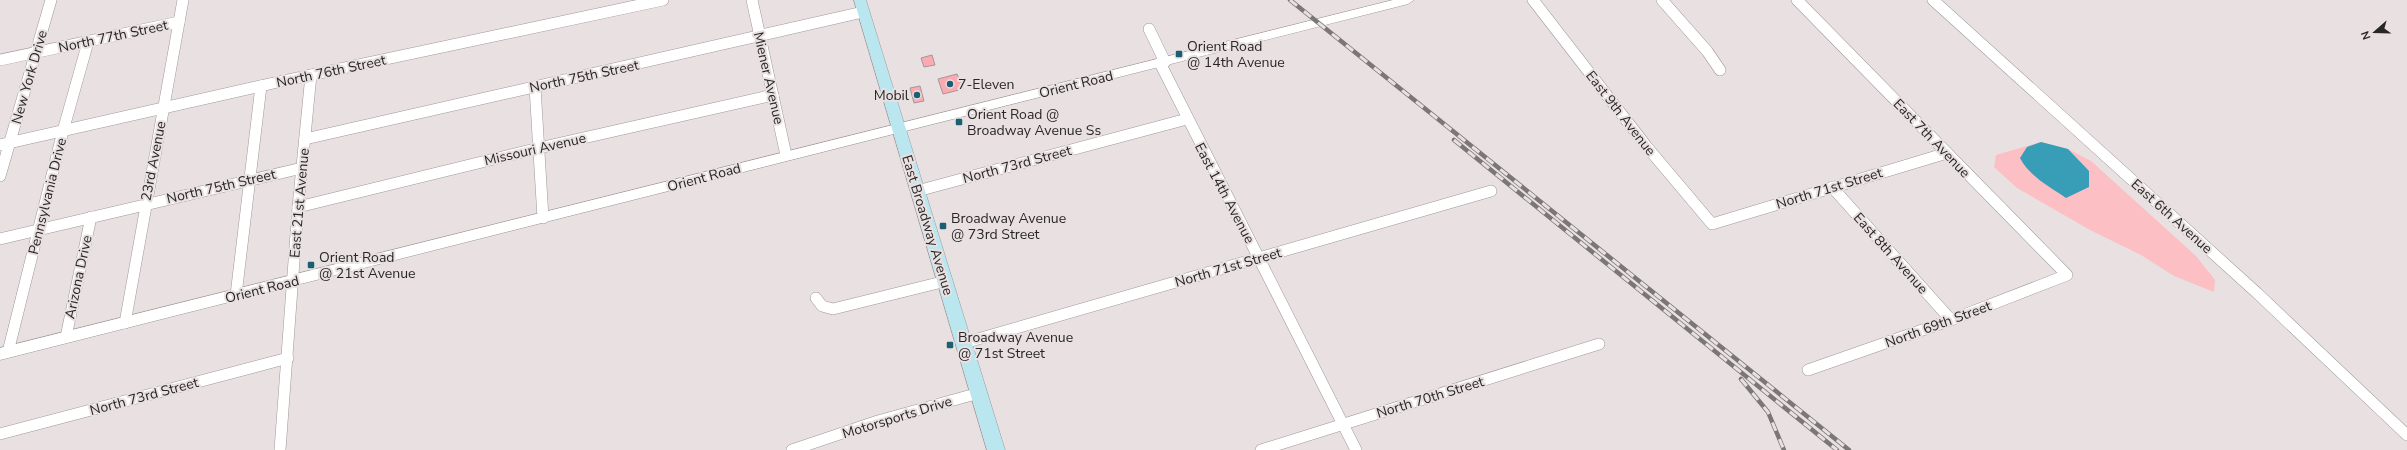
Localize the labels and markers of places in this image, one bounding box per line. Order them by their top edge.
place label: Orient Road @ 14th Avenue [1187,37,1285,72]
marker: Orient Road @ 14th Avenue [1174,49,1184,59]
place label: 7-Eleven [958,75,1014,94]
marker: 7-Eleven [945,79,955,89]
place label: Mobil [874,86,910,105]
marker: Mobil [912,90,922,100]
place label: Orient Road @ Broadway Avenue Ss [967,105,1101,140]
marker: Orient Road @ Broadway Avenue Ss [954,117,964,127]
place label: Broadway Avenue @ 73rd Street [951,209,1066,244]
marker: Broadway Avenue @ 73rd Street [938,221,948,231]
place label: Orient Road @ 21st Avenue [319,248,415,283]
marker: Orient Road @ 21st Avenue [306,260,316,270]
place label: Broadway Avenue @ 71st Street [958,328,1073,363]
marker: Broadway Avenue @ 71st Street [945,340,955,350]

